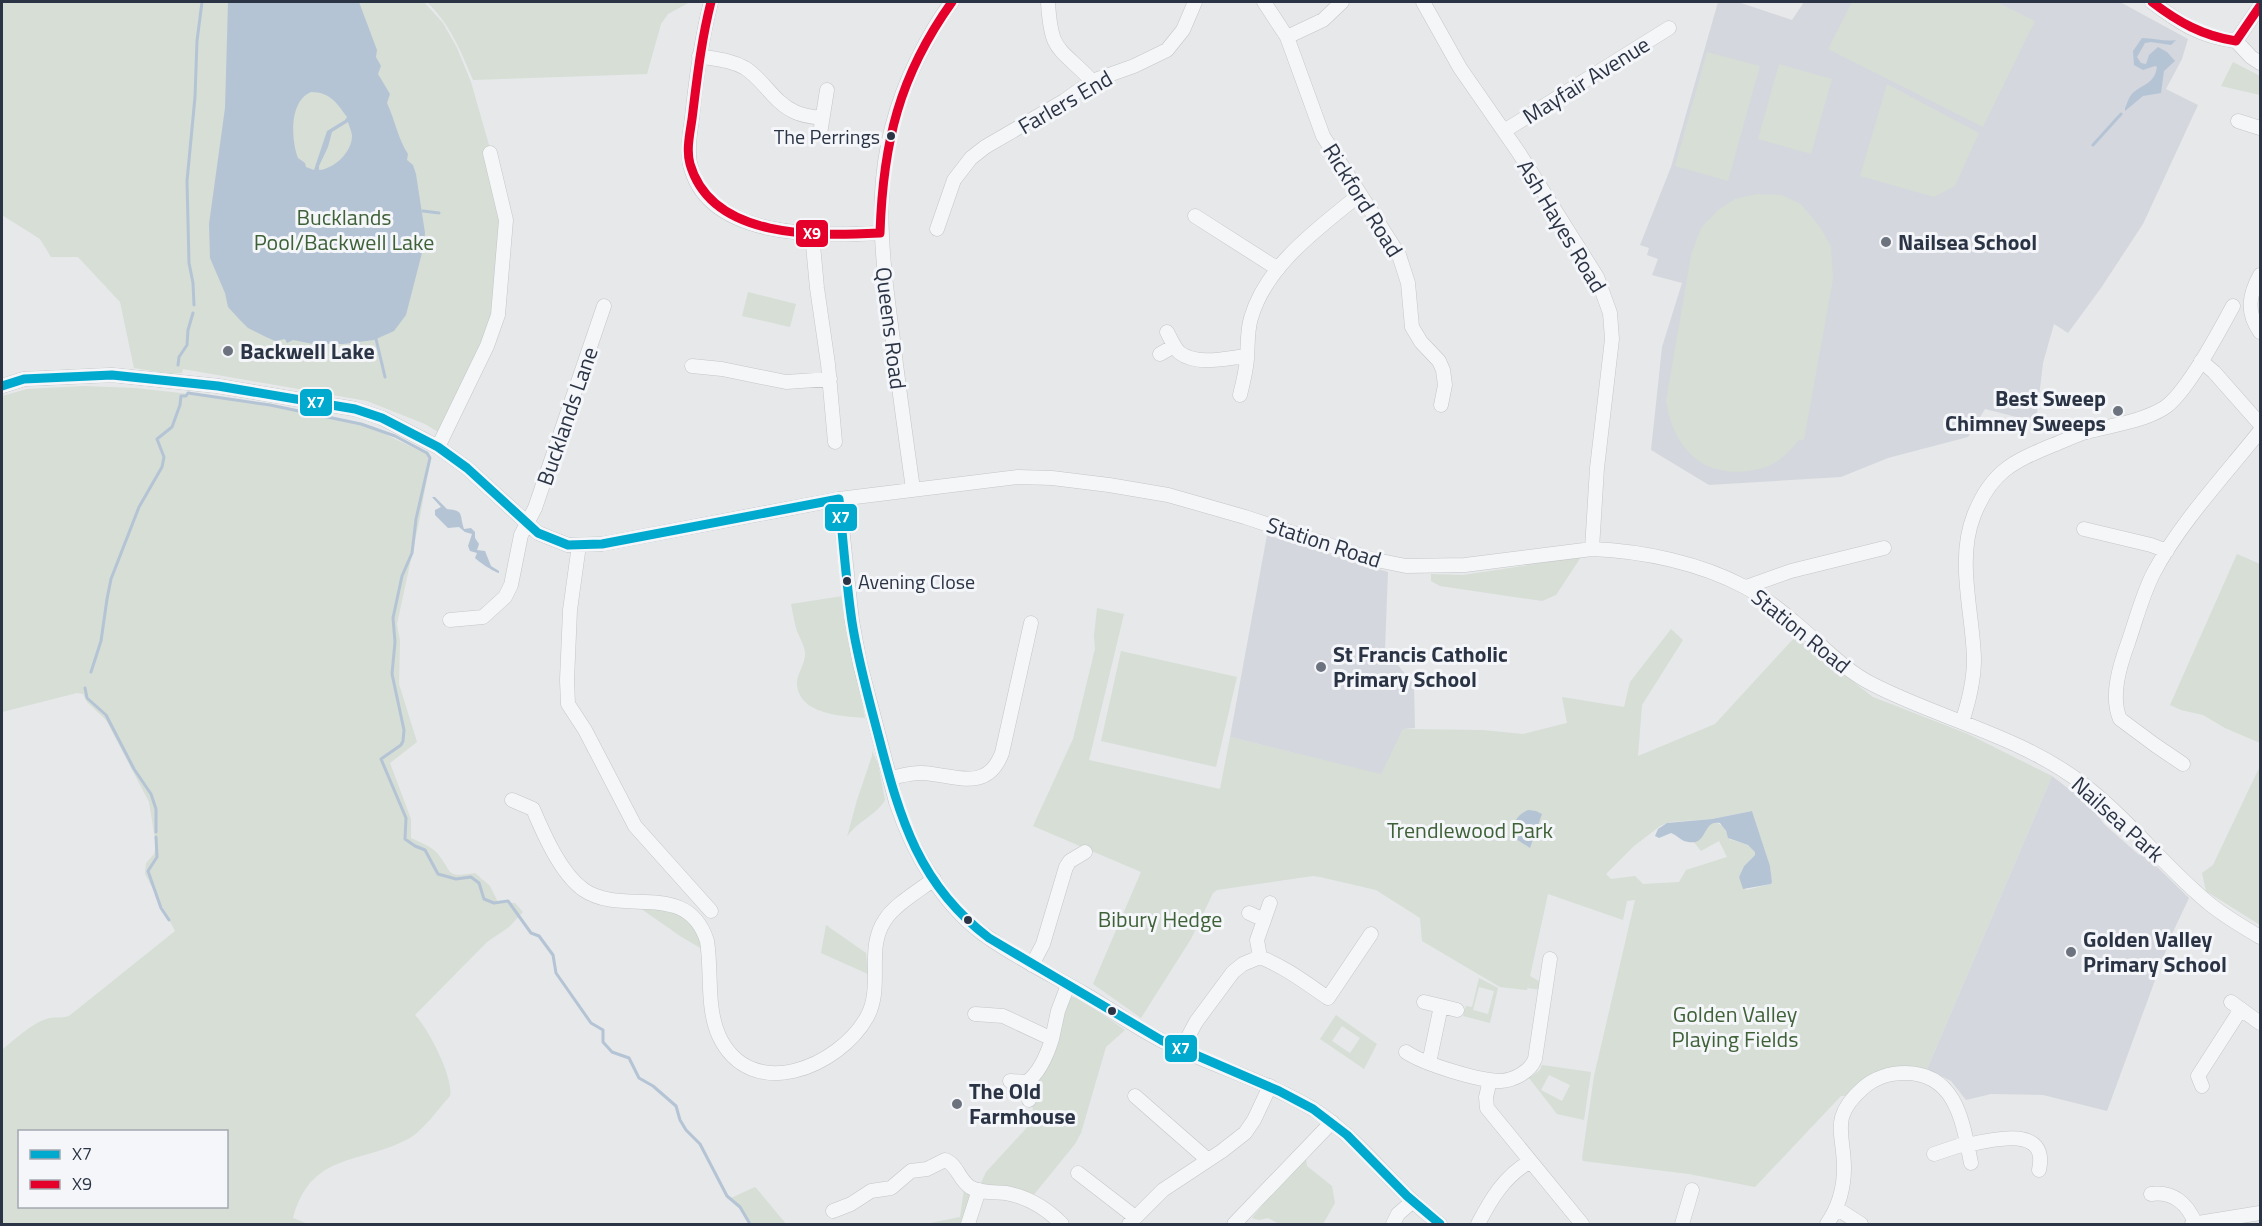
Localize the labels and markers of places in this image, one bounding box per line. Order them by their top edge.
place label: The Perrings [774,121,880,152]
marker: The Perrings [885,130,897,142]
place label: Nailsea School [1898,225,2037,259]
marker: Nailsea School [1879,235,1893,249]
place label: Backwell Lake [240,334,375,368]
marker: Backwell Lake [221,344,235,358]
place label: Best Sweep Chimney Sweeps [1945,381,2106,440]
marker: Best Sweep Chimney Sweeps [2111,404,2125,418]
place label: Avening Close [858,566,975,597]
marker: Avening Close [841,575,853,587]
place label: St Francis Catholic Primary School [1333,637,1508,696]
marker: St Francis Catholic Primary School [1314,660,1328,674]
unlabelled marker [962,914,974,926]
place label: Golden Valley Primary School [2083,922,2227,981]
marker: Golden Valley Primary School [2064,945,2078,959]
unlabelled marker [1106,1005,1118,1017]
place label: The Old Farmhouse [969,1074,1076,1133]
marker: The Old Farmhouse [950,1097,964,1111]

